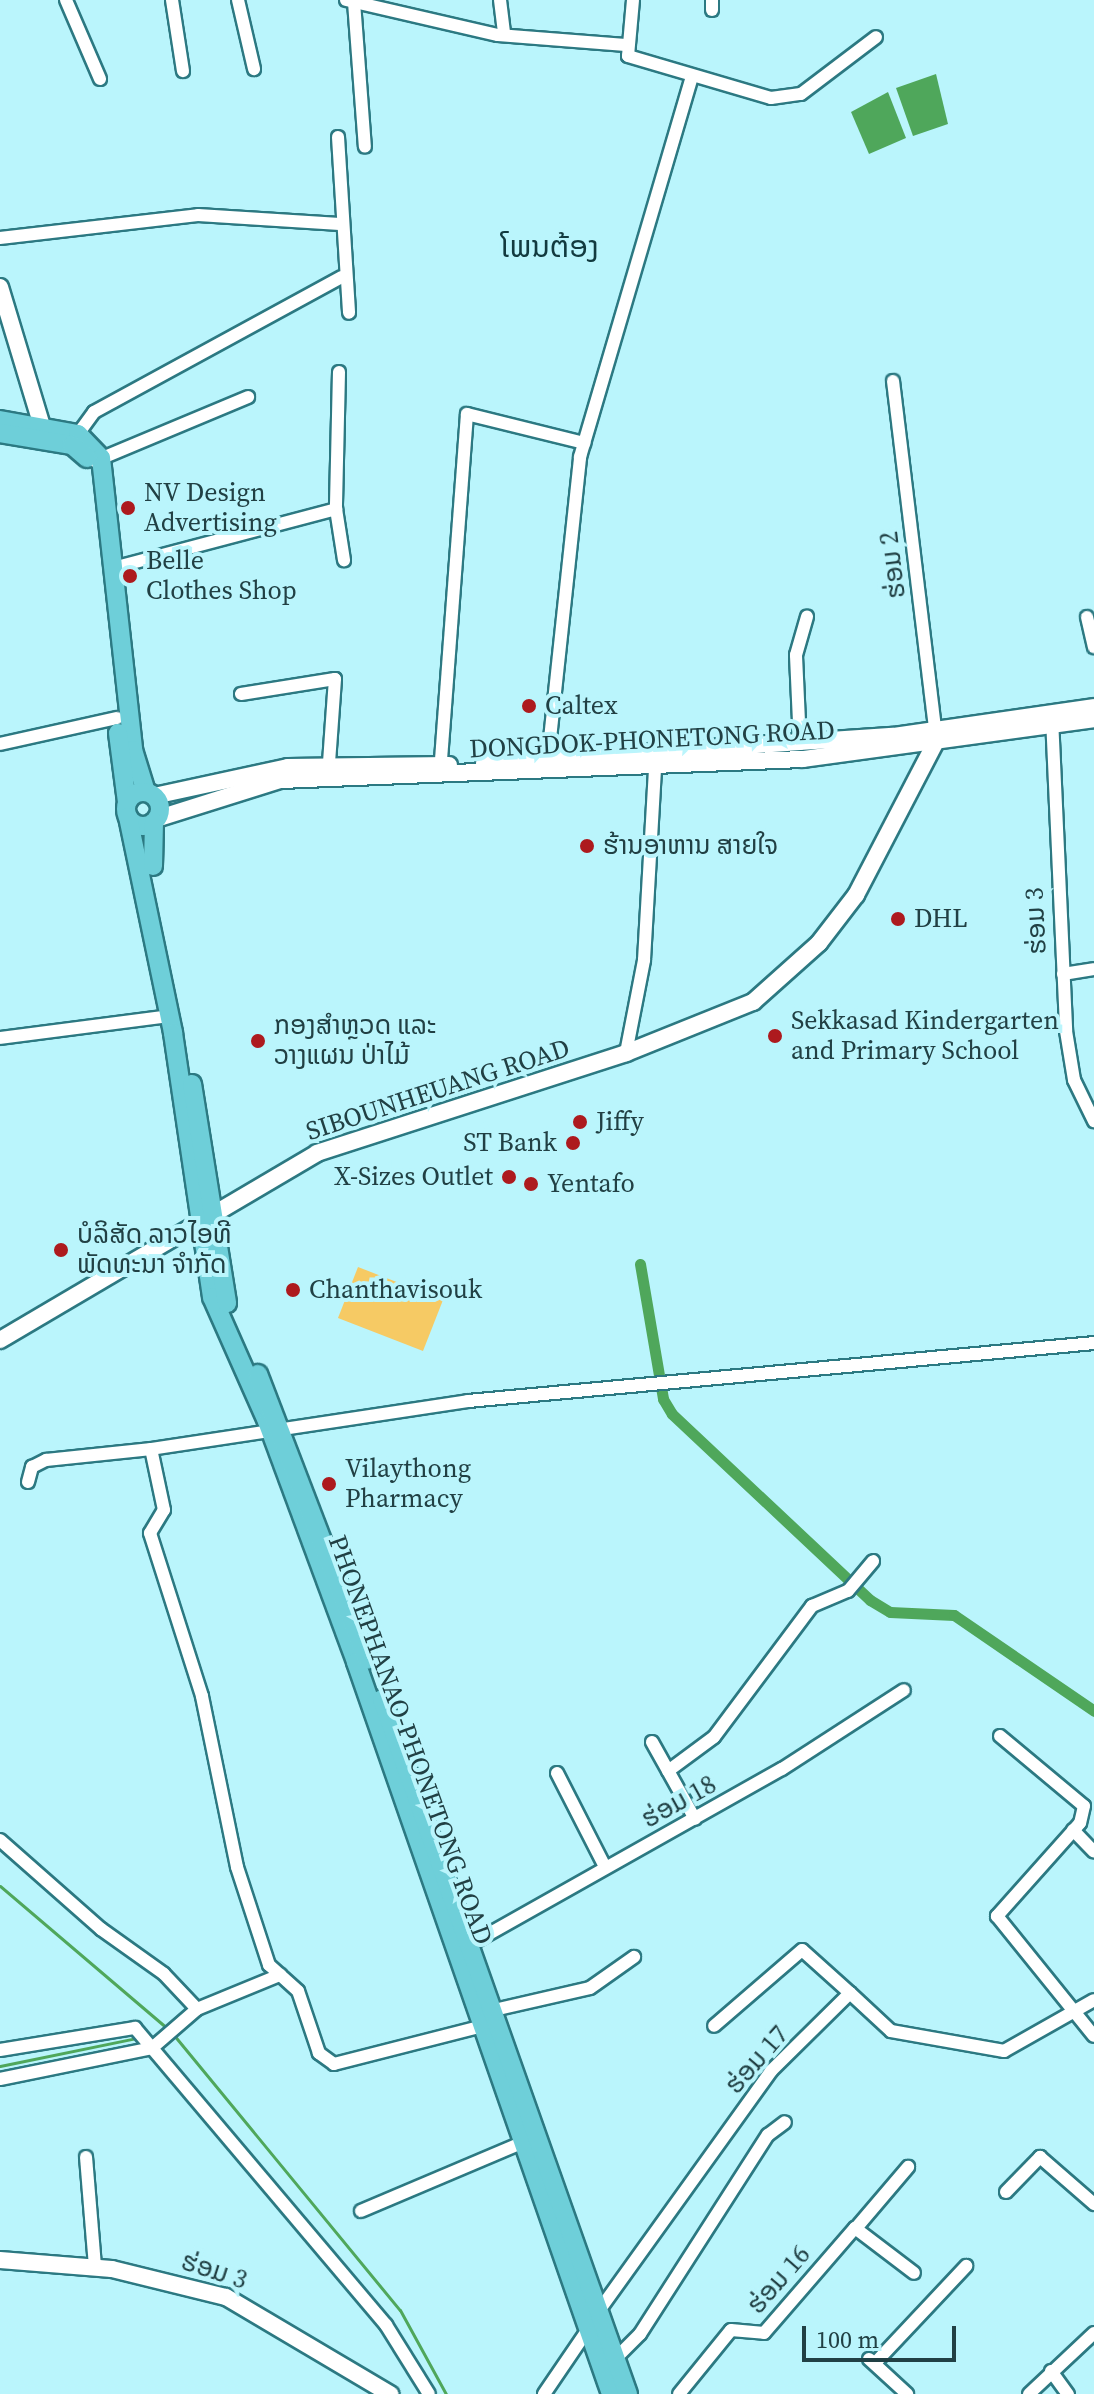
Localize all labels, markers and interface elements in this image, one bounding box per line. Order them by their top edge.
district label: ໂພນຕ້ອງ [501,229,599,265]
place label: NV Design Advertising [144,477,277,538]
marker: NV Design Advertising [119,499,137,517]
street label: ຮ່ອມ 2 [873,530,913,600]
place label: Belle Clothes Shop [146,545,297,606]
marker: Belle Clothes Shop [121,567,139,585]
place label: Caltex [545,690,618,722]
marker: Caltex [520,697,538,715]
street label: DONGDOK-PHONETONG ROAD [468,715,836,765]
place label: ຮ້ານອາຫານ ສາຍໃຈ [603,830,779,862]
marker: ຮ້ານອາຫານ ສາຍໃຈ [578,837,596,855]
street label: ຮ່ອມ 3 [1019,887,1053,955]
place label: DHL [914,903,968,935]
marker: DHL [889,910,907,928]
place label: Sekkasad Kindergarten and Primary School [791,1005,1059,1066]
place label: ກອງສໍາຫຼວດ ແລະ ວາງແຜນ ປ່າໄມ້ [274,1010,437,1072]
marker: Sekkasad Kindergarten and Primary School [766,1027,784,1045]
marker: ກອງສໍາຫຼວດ ແລະ ວາງແຜນ ປ່າໄມ້ [249,1032,267,1050]
street label: SIBOUNHEUANG ROAD [302,1033,574,1147]
place label: Jiffy [596,1106,644,1138]
marker: Jiffy [571,1113,589,1131]
place label: ST Bank [463,1127,557,1159]
marker: ST Bank [564,1134,582,1152]
place label: X-Sizes Outlet [334,1161,493,1193]
marker: X-Sizes Outlet [500,1168,518,1186]
place label: Yentafo [547,1168,635,1200]
marker: Yentafo [522,1175,540,1193]
place label: ບໍລິສັດ ລາວໄອທີ ພັດທະນາ ຈຳກັດ [77,1219,232,1280]
marker: ບໍລິສັດ ລາວໄອທີ ພັດທະນາ ຈຳກັດ [52,1241,70,1259]
place label: Chanthavisouk [309,1274,482,1306]
marker: Chanthavisouk [284,1281,302,1299]
place label: Vilaythong Pharmacy [345,1453,471,1514]
marker: Vilaythong Pharmacy [320,1475,338,1493]
street label: PHONEPHANAO-PHONETONG ROAD [321,1531,499,1949]
street label: ຮ່ອມ 18 [636,1769,722,1835]
street label: ຮ່ອມ 17 [719,2020,795,2100]
street label: ຮ່ອມ 16 [741,2240,817,2320]
street label: ຮ່ອມ 3 [177,2246,251,2296]
scale bar [806,2310,960,2360]
text: 100 m [816,2323,879,2356]

